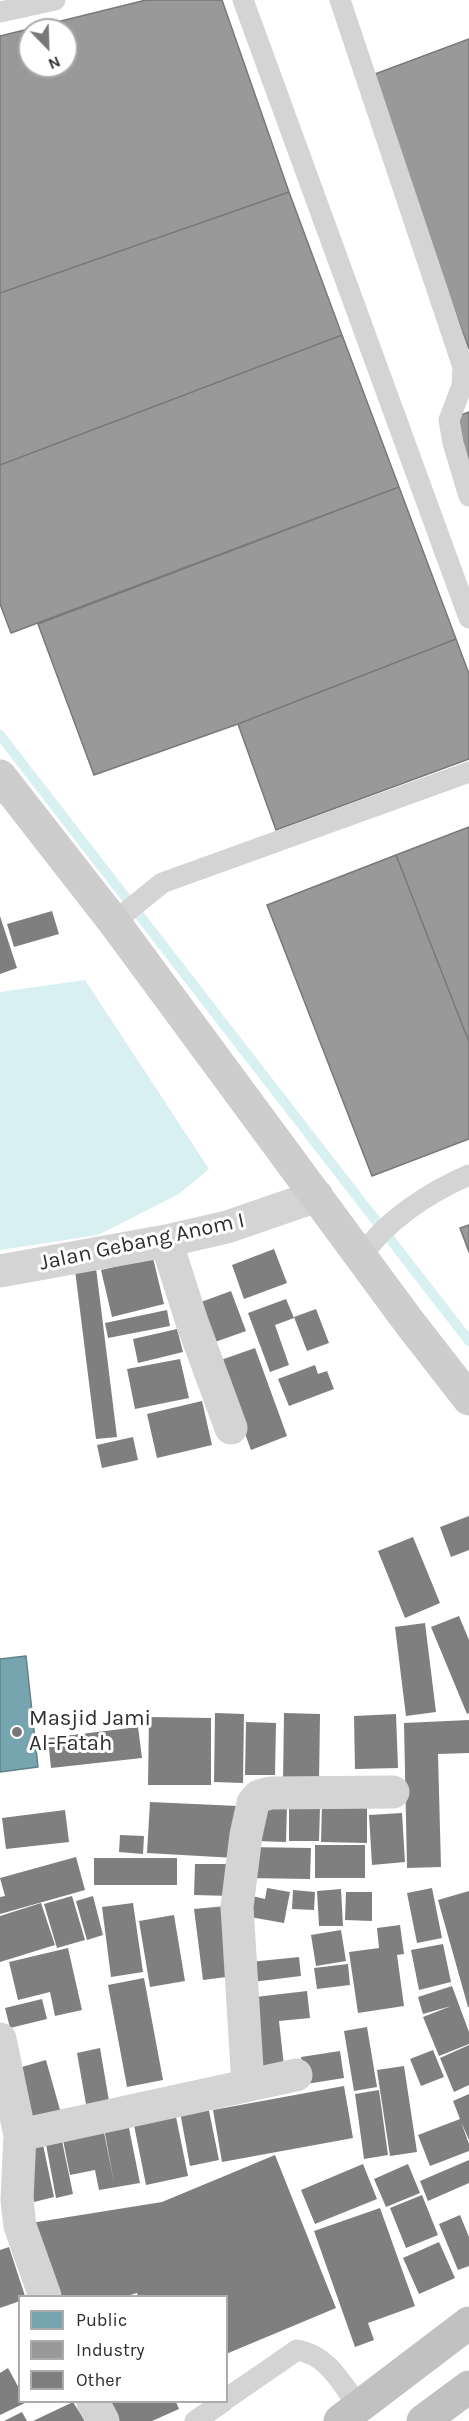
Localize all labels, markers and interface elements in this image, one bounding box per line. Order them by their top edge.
north arrow [18,18,78,78]
text: N [45,52,63,74]
street label: Jalan Gebang Anom I [37,1207,247,1277]
place label: Masjid Jami Al-Fatah [29,1706,151,1758]
marker: Masjid Jami Al-Fatah [10,1725,24,1739]
legend [18,2295,228,2403]
text: Public [76,2309,127,2331]
text: Industry [76,2339,145,2361]
text: Other [76,2369,121,2391]

